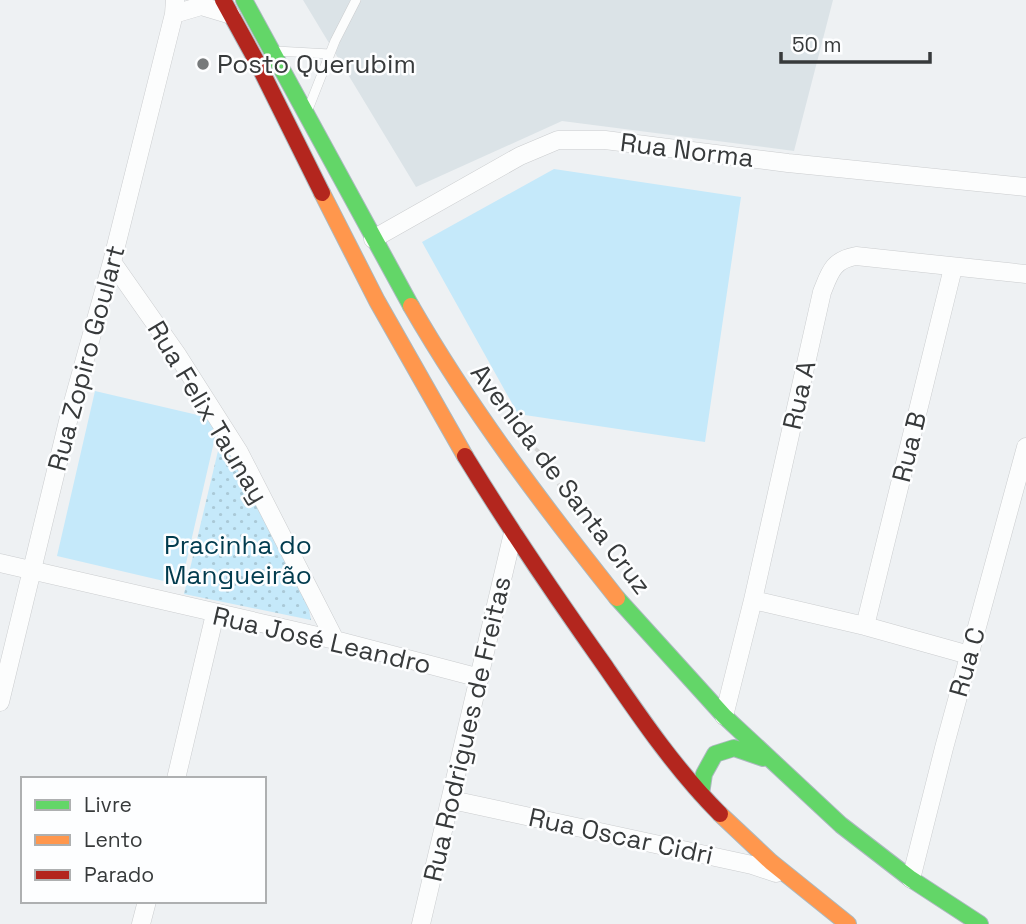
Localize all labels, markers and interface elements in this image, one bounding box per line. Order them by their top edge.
scale bar [781,21,930,65]
text: 50 m [792,31,842,58]
place label: Posto Querubim [217,47,416,81]
marker: Posto Querubim [195,56,211,72]
street label: Rua Norma [618,125,756,175]
street label: Rua Zopiro Goulart [40,242,132,474]
street label: Rua Felix Taunay [140,314,276,510]
street label: Avenida de Santa Cruz [463,357,659,601]
street label: Rua A [775,357,823,433]
street label: Rua B [884,408,934,486]
park label: Pracinha do Mangueirão [164,528,312,592]
street label: Rua Rodrigues de Freitas [415,573,519,885]
street label: Rua José Leandro [209,598,435,682]
street label: Rua C [941,623,993,701]
legend [21,777,266,903]
text: Livre [84,791,132,818]
street label: Rua Oscar Cidri [526,800,716,872]
text: Lento [84,826,143,853]
text: Parado [84,861,154,888]

